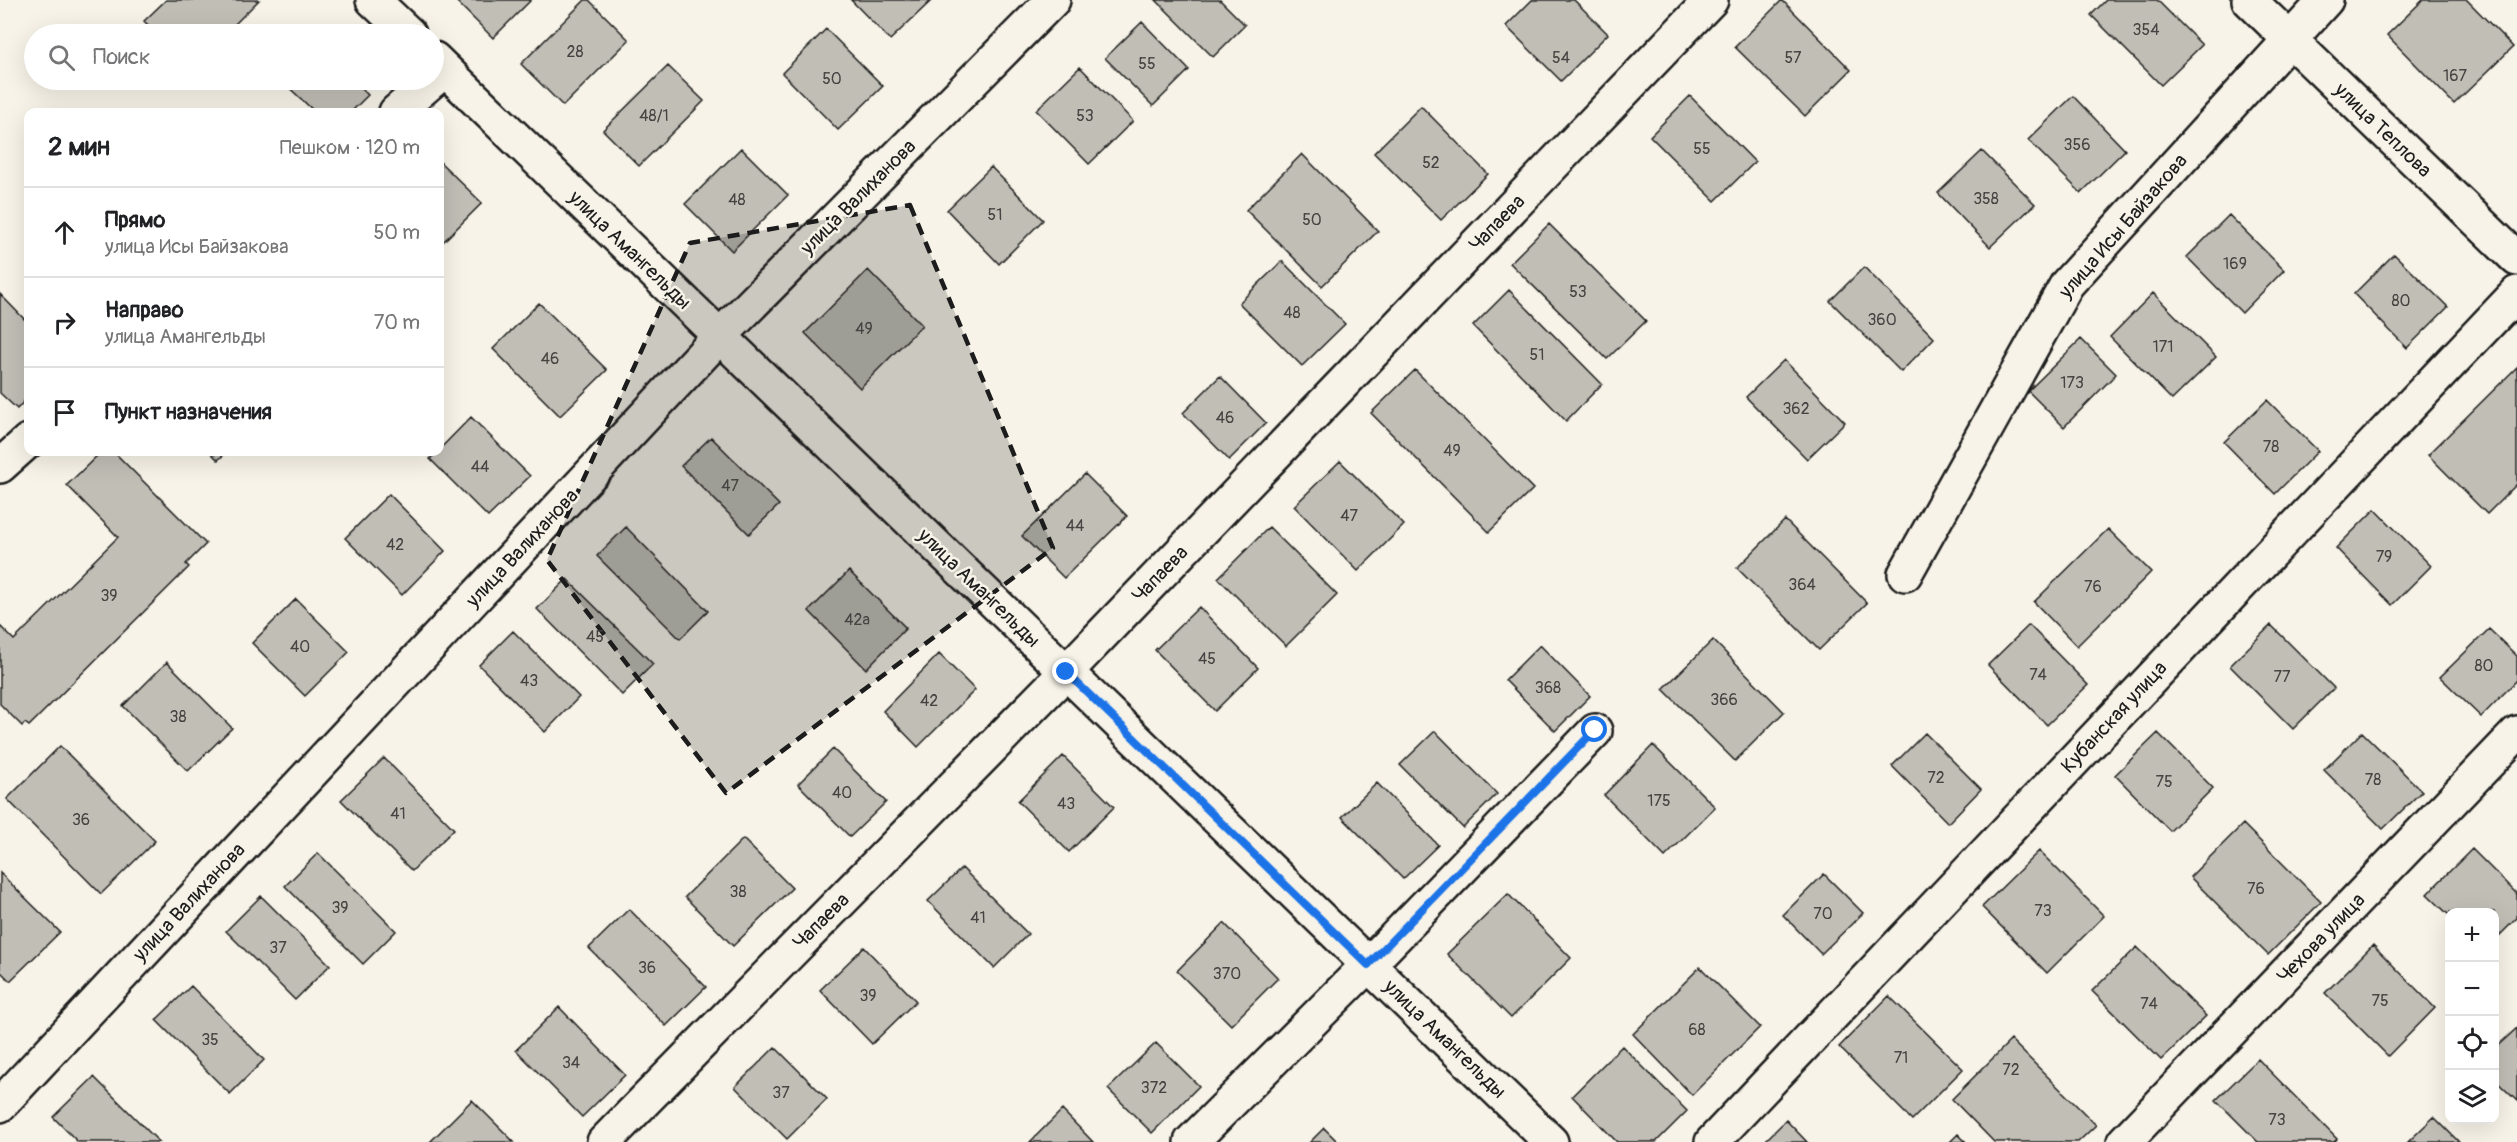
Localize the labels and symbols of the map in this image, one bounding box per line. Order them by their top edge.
house number: 354 [2133,20,2159,40]
house number: 28 [566,42,584,62]
house number: 54 [1552,48,1570,68]
house number: 57 [1784,48,1802,68]
house number: 55 [1138,54,1156,74]
house number: 167 [2443,66,2467,86]
house number: 50 [822,69,842,89]
street label: улица Теплова [2328,77,2437,183]
house number: 48/1 [639,106,669,126]
house number: 53 [1076,106,1094,126]
street label: улица Валиханова [794,134,921,261]
house number: 356 [2064,135,2090,155]
house number: 55 [1693,139,1711,159]
street label: улица Исы Байзакова [2053,149,2193,304]
house number: 52 [1422,153,1440,173]
street label: улица Амангельды [563,184,697,315]
street label: Чапаева [1464,189,1530,257]
house number: 358 [1973,189,1999,209]
house number: 48 [728,190,746,210]
house number: 51 [988,205,1002,225]
house number: 50 [1302,210,1322,230]
house number: 169 [2223,254,2247,274]
house number: 53 [1569,282,1587,302]
house number: 80 [2392,291,2411,311]
house number: 48 [1283,303,1301,323]
house number: 360 [1867,310,1897,330]
house number: 49 [855,319,873,339]
house number: 171 [2153,337,2173,357]
house number: 51 [1530,345,1544,365]
house number: 46 [541,349,559,369]
house number: 173 [2060,373,2084,393]
house number: 362 [1782,399,1810,419]
house number: 46 [1216,408,1234,428]
house number: 78 [2263,437,2279,457]
house number: 49 [1443,441,1461,461]
house number: 44 [471,457,489,477]
house number: 47 [721,476,739,496]
street label: улица Валиханова [460,483,583,613]
house number: 47 [1340,506,1358,526]
house number: 44 [1066,516,1084,536]
street label: улица Амангельды [912,522,1046,653]
house number: 42 [386,535,404,555]
street label: Чапаева [1127,540,1193,608]
house number: 79 [2376,547,2392,567]
house number: 364 [1788,575,1816,595]
house number: 76 [2084,577,2102,597]
house number: 39 [100,586,118,606]
house number: 42а [844,610,870,630]
house number: 45 [586,627,604,647]
house number: 40 [290,637,310,657]
house number: 45 [1198,649,1216,669]
street label: Кубанская улица [2056,656,2172,778]
house number: 80 [2475,656,2494,676]
route end [1052,658,1078,684]
house number: 74 [2029,665,2047,685]
house number: 77 [2274,667,2291,687]
house number: 43 [520,671,538,691]
house number: 368 [1535,678,1561,698]
house number: 366 [1710,690,1738,710]
house number: 42 [920,691,938,711]
house number: 38 [170,707,187,727]
route start [1581,716,1607,742]
house number: 72 [1927,768,1945,788]
house number: 78 [2365,770,2381,790]
house number: 75 [2155,772,2173,792]
house number: 40 [832,783,852,803]
house number: 175 [1647,791,1671,811]
house number: 43 [1057,794,1075,814]
house number: 41 [390,804,406,824]
house number: 36 [72,810,90,830]
street label: улица Валиханова [127,837,250,967]
house number: 76 [2247,879,2265,899]
house number: 38 [730,882,747,902]
street label: Чапаева [787,887,855,955]
street label: Чехова улица [2272,888,2370,988]
house number: 39 [331,898,349,918]
house number: 73 [2034,901,2052,921]
house number: 70 [1813,904,1833,924]
house number: 41 [970,908,986,928]
house number: 37 [269,938,287,958]
house number: 36 [638,958,656,978]
house number: 370 [1213,964,1241,984]
street label: улица Амангельды [1378,973,1512,1104]
house number: 39 [859,986,877,1006]
house number: 75 [2371,991,2389,1011]
house number: 74 [2140,994,2158,1014]
house number: 68 [1688,1020,1706,1040]
house number: 35 [201,1030,219,1050]
house number: 71 [1894,1048,1908,1068]
house number: 34 [562,1053,580,1073]
house number: 72 [2002,1060,2020,1080]
house number: 372 [1141,1078,1167,1098]
house number: 37 [772,1083,790,1103]
house number: 73 [2268,1110,2286,1130]

